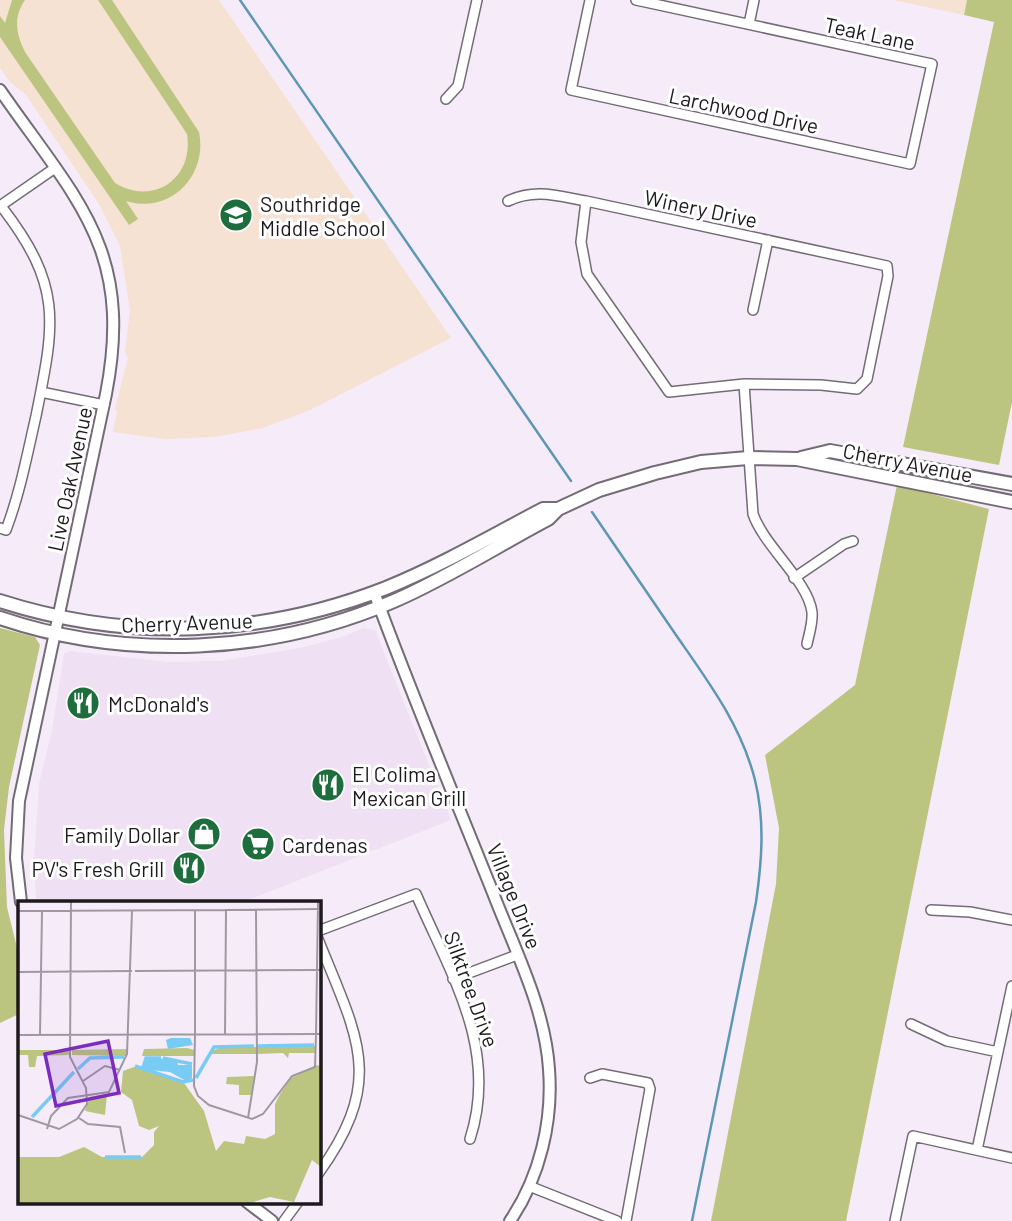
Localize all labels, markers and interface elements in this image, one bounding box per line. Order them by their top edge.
street label: Teak Lane [822,11,918,55]
street label: Larchwood Drive [667,82,821,138]
street label: Winery Drive [642,184,760,232]
place label: Southridge Middle School [260,191,386,240]
school or university icon: Southridge Middle School [217,196,255,234]
street label: Live Oak Avenue [41,404,97,554]
street label: Cherry Avenue [841,437,975,487]
street label: Cherry Avenue [121,607,253,637]
restaurant icon: McDonald's [64,684,102,722]
place label: McDonald's [108,691,209,716]
place label: El Colima Mexican Grill [352,761,466,810]
restaurant icon: El Colima Mexican Grill [309,766,347,804]
shop icon: Family Dollar [185,815,223,853]
place label: Family Dollar [64,822,180,847]
supermarket icon: Cardenas [239,825,277,863]
place label: Cardenas [282,832,368,857]
street label: Village Drive [483,840,547,952]
restaurant icon: PV's Fresh Grill [170,849,208,887]
place label: PV's Fresh Grill [31,856,164,881]
inset map [18,901,320,1204]
street label: Silktree Drive [439,928,505,1050]

